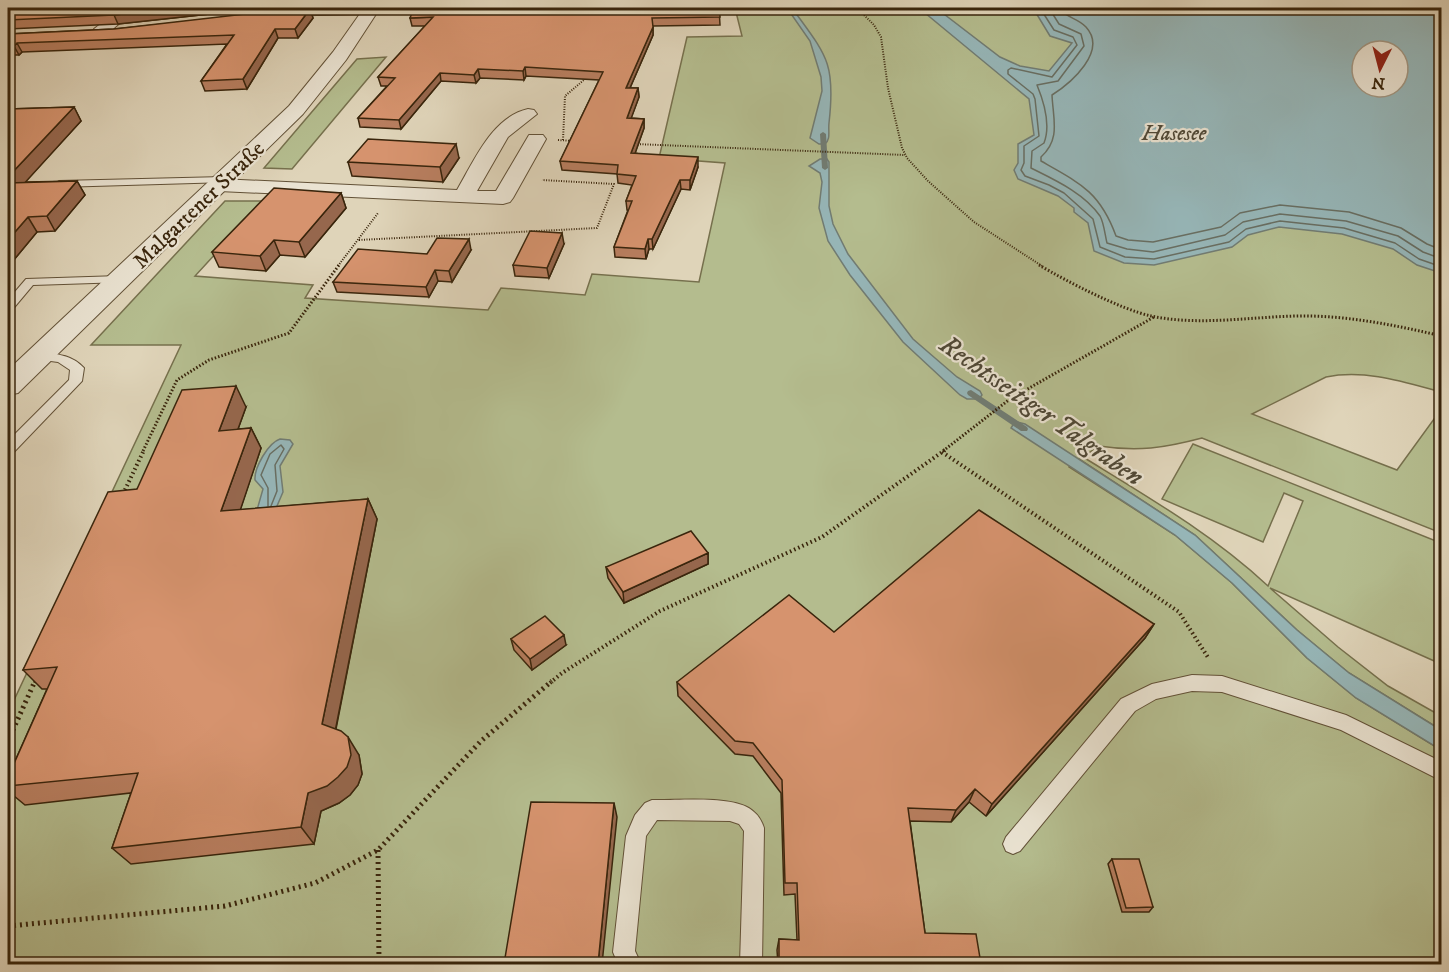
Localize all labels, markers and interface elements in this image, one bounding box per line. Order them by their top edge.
north arrow [1350,39,1410,99]
text: N [1371,72,1386,94]
water label: Hasesee [1141,120,1207,147]
street label: Malgartener Straße [128,135,270,275]
water label: Rechtsseitiger Talgraben [932,327,1150,494]

